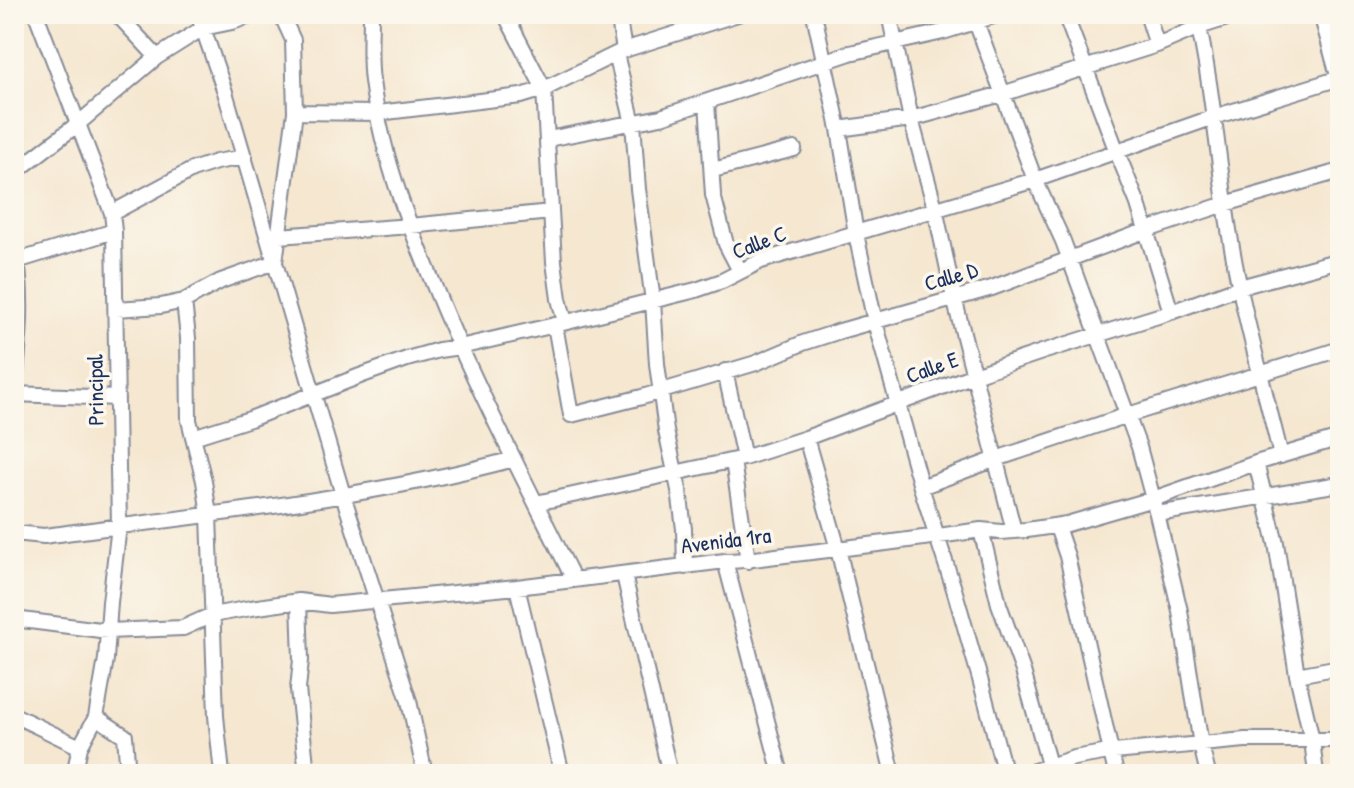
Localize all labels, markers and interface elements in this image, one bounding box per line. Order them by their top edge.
street label: Calle C [727,218,791,266]
street label: Calle D [921,254,982,298]
street label: Calle E [902,344,963,390]
street label: Principal [79,354,111,426]
street label: Avenida 1ra [679,520,773,560]

